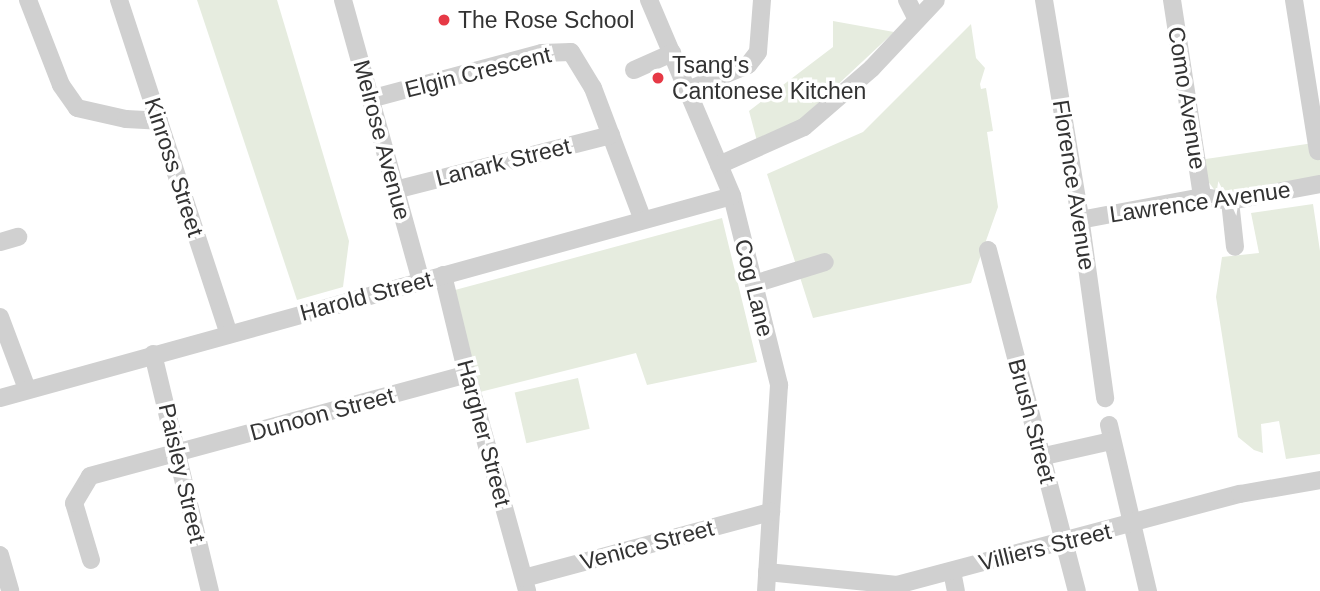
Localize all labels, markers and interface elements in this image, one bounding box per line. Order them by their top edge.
place label: The Rose School [458,6,634,34]
marker: The Rose School [436,12,452,28]
street label: Como Avenue [1162,24,1212,172]
street label: Elgin Crescent [402,41,554,103]
place label: Tsang's Cantonese Kitchen [672,51,866,105]
street label: Melrose Avenue [347,56,417,224]
marker: Tsang's Cantonese Kitchen [650,70,666,86]
street label: Kinross Street [139,94,209,240]
street label: Florence Avenue [1047,97,1101,273]
street label: Lanark Street [433,132,573,192]
street label: Lawrence Avenue [1107,176,1293,228]
street label: Cog Lane [729,236,779,340]
street label: Harold Street [297,265,435,327]
street label: Brush Street [1002,356,1062,486]
street label: Hargher Street [451,357,517,509]
street label: Dunoon Street [247,381,397,447]
street label: Paisley Street [153,401,211,545]
street label: Venice Street [577,514,717,576]
street label: Villiers Street [976,517,1114,577]

